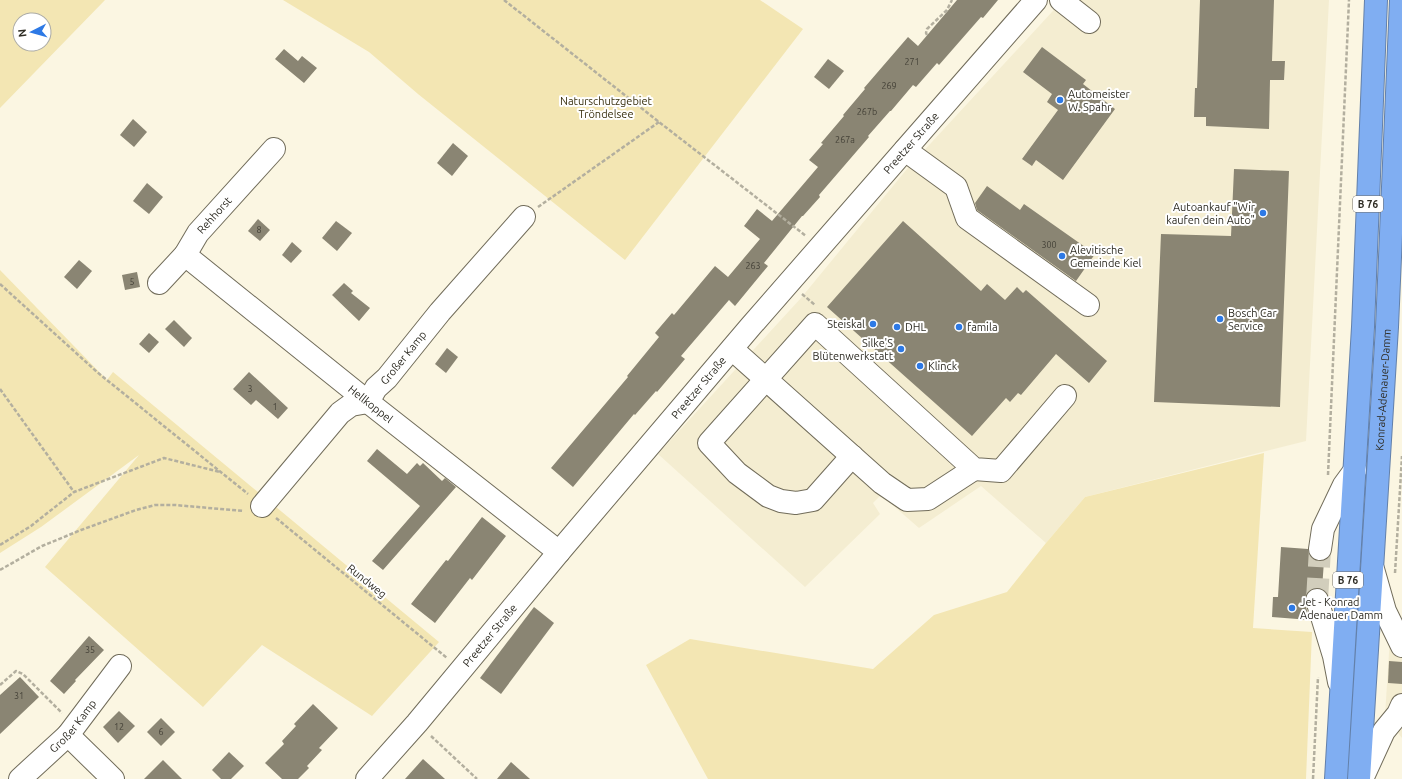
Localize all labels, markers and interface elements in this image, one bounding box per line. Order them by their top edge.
north arrow [12,12,52,52]
text: N [16,28,28,38]
house number: 271 [904,57,920,67]
house number: 269 [881,81,897,91]
place label: Automeister W. Spahr [1068,88,1131,113]
park label: Naturschutzgebiet Tröndelsee [560,95,653,120]
marker: Automeister W. Spahr [1055,95,1065,105]
house number: 267b [857,107,877,117]
street label: Preetzer Straße [881,110,941,176]
house number: 267a [835,135,855,145]
street label: Rehhorst [195,194,234,236]
road number: B 76 [1353,196,1383,212]
place label: Autoankauf "Wir kaufen dein Auto" [1166,201,1256,226]
marker: Autoankauf "Wir kaufen dein Auto" [1258,208,1268,218]
house number: 8 [256,225,262,235]
house number: 300 [1041,240,1057,250]
place label: Alevitische Gemeinde Kiel [1070,244,1142,269]
marker: Alevitische Gemeinde Kiel [1057,251,1067,261]
house number: 263 [745,261,761,271]
house number: 5 [129,277,135,287]
place label: Bosch Car Service [1228,307,1278,332]
marker: Bosch Car Service [1215,314,1225,324]
place label: Steiskal [827,318,865,330]
marker: Steiskal [868,319,878,329]
place label: DHL [905,321,926,333]
place label: famila [967,321,998,333]
marker: DHL [892,322,902,332]
marker: famila [954,322,964,332]
street label: Großer Kamp [378,328,429,387]
street label: Konrad-Adenauer-Damm [1373,328,1393,451]
place label: Silke'S Blütenwerkstatt [813,337,894,362]
marker: Silke'S Blütenwerkstatt [896,344,906,354]
street label: Preetzer Straße [669,354,728,421]
place label: Klinck [928,360,958,372]
marker: Klinck [915,361,925,371]
street label: Hellkoppel [346,383,395,425]
house number: 3 [247,384,253,394]
house number: 1 [272,402,278,412]
street label: Rundweg [345,562,389,600]
road number: B 76 [1333,572,1363,588]
place label: Jet - Konrad Adenauer Damm [1300,596,1383,621]
street label: Preetzer Straße [460,602,519,669]
marker: Jet - Konrad Adenauer Damm [1287,603,1297,613]
house number: 35 [85,645,95,655]
house number: 31 [14,691,24,701]
street label: Großer Kamp [47,697,98,755]
house number: 12 [114,722,124,732]
house number: 6 [158,727,164,737]

